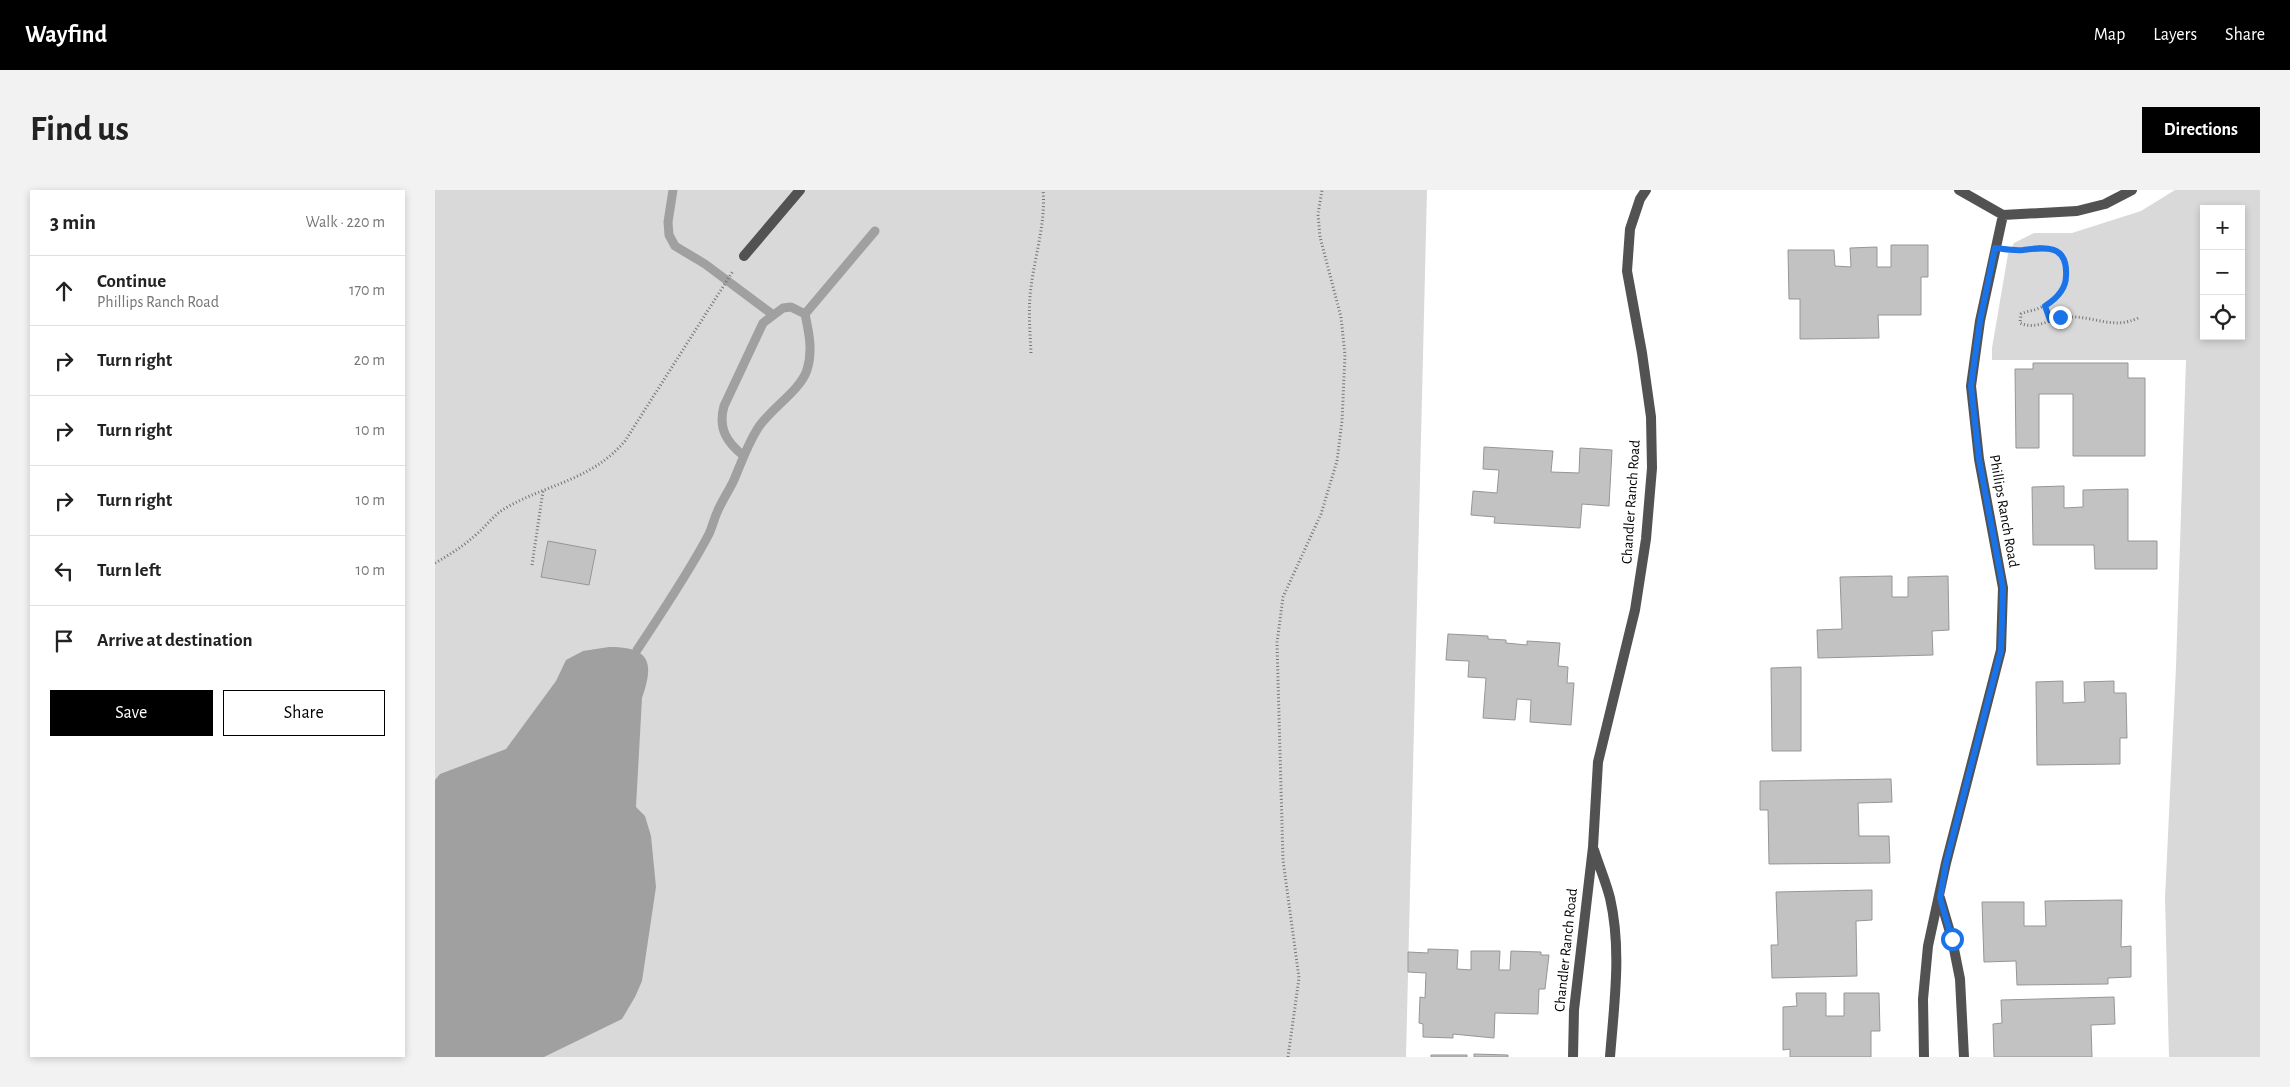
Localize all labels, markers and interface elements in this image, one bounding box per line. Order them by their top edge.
text: Wayfind [25,23,107,47]
text: Map [2094,26,2125,44]
text: Layers [2153,26,2197,44]
text: Share [2225,26,2265,44]
button: Directions [2142,107,2260,153]
text: Find us [30,112,129,147]
map controls [2200,205,2245,340]
button: + [2200,205,2245,250]
text: 3 min [50,212,96,233]
text: Walk · 220 m [306,214,385,230]
button: − [2200,250,2245,295]
text: Continue [97,272,166,291]
icon: ahead [50,277,78,305]
text: 170 m [349,282,385,298]
text: Phillips Ranch Road [97,294,219,310]
button: locate [2200,295,2245,340]
route end [2049,306,2072,329]
icon: right [50,347,78,375]
text: Turn right [97,351,172,370]
text: 20 m [354,352,385,368]
icon: right [50,417,78,445]
text: Turn right [97,421,172,440]
text: 10 m [356,422,385,438]
street label: Chandler Ranch Road [1619,439,1643,565]
street label: Phillips Ranch Road [1987,453,2021,569]
icon: right [50,487,78,515]
text: Turn right [97,491,172,510]
text: 10 m [356,492,385,508]
icon: left [50,557,78,585]
text: Turn left [97,561,161,580]
text: 10 m [356,562,385,578]
icon: arrive [50,627,78,655]
text: Arrive at destination [97,631,253,650]
button: Save [50,690,213,736]
button: Share [223,690,385,736]
street label: Chandler Ranch Road [1552,887,1580,1013]
route start [1941,928,1964,951]

